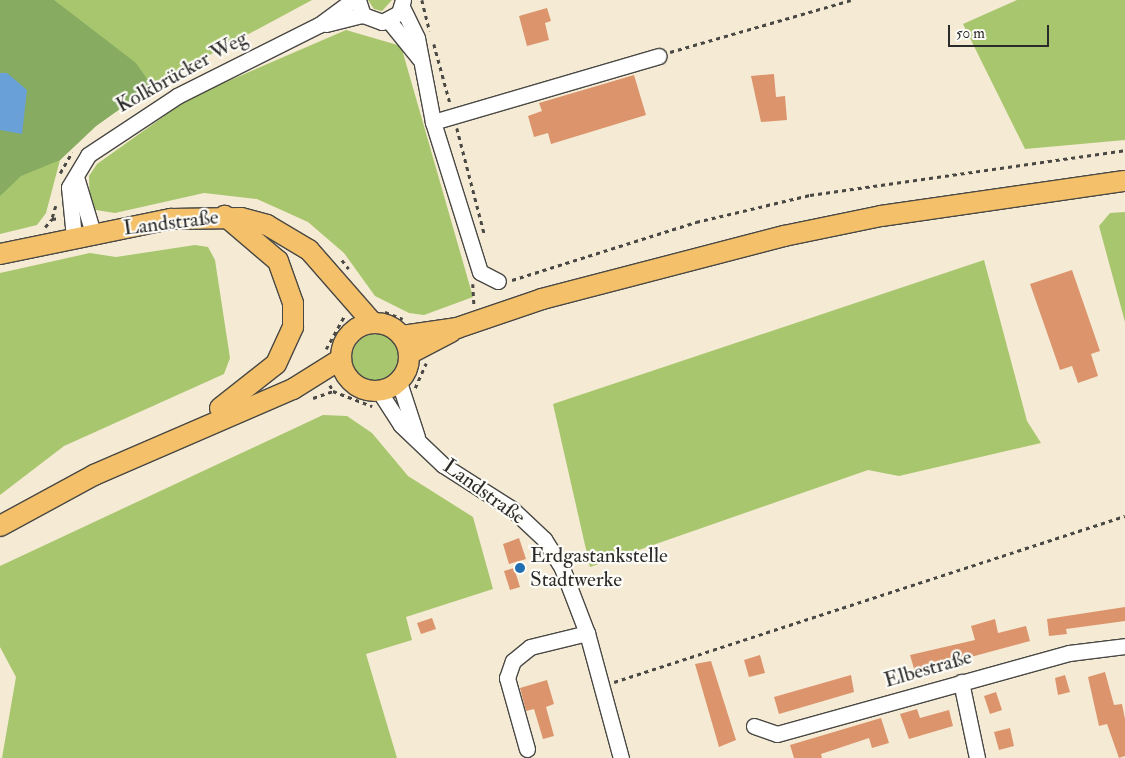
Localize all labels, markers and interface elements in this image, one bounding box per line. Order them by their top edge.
scale bar [950,15,1051,47]
text: 50 m [956,24,985,43]
street label: Kolkbrücker Weg [112,26,252,118]
street label: Landstraße [122,205,220,241]
street label: Landstraße [438,454,530,530]
place label: Erdgastankstelle Stadtwerke [530,543,668,593]
marker: Erdgastankstelle Stadtwerke [514,562,526,574]
street label: Elbestraße [881,644,975,694]

